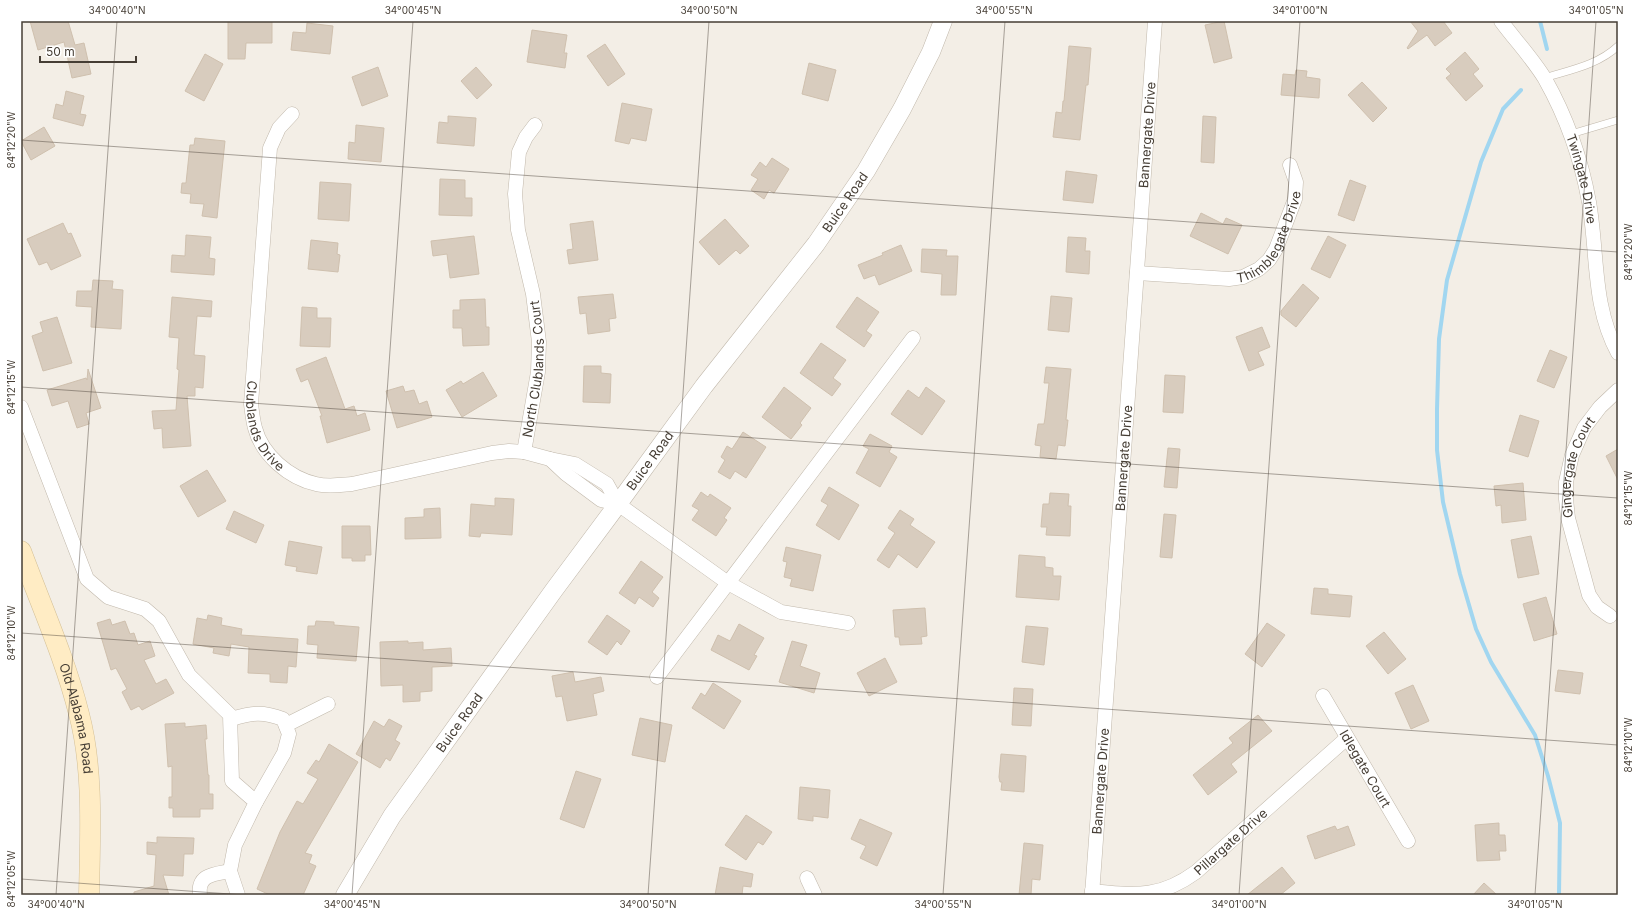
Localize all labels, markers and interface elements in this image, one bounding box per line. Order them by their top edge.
text: 34°00'40"N [89,4,145,16]
text: 34°00'45"N [385,4,441,16]
text: 34°00'50"N [680,4,738,16]
text: 34°00'55"N [976,4,1032,16]
text: 34°01'00"N [1272,4,1328,16]
text: 34°01'05"N [1569,4,1623,16]
scale bar [40,38,136,64]
text: 50 m [46,44,75,59]
street label: Bannergate Drive [1135,81,1159,189]
text: 84°12'20"W [5,111,17,169]
street label: Twingate Drive [1563,132,1600,225]
street label: Buice Road [819,169,871,235]
street label: Thimblegate Drive [1235,191,1303,286]
text: 84°12'20"W [1622,223,1634,281]
street label: North Clublands Court [519,300,547,438]
text: 84°12'15"W [5,359,17,414]
street label: Clublands Drive [243,380,288,474]
street label: Bannergate Drive [1112,404,1135,512]
street label: Gingergate Court [1558,413,1598,519]
street label: Buice Road [623,428,677,493]
text: 84°12'15"W [1622,470,1634,525]
text: 84°12'10"W [5,605,17,661]
street label: Old Alabama Road [56,661,97,774]
street label: Buice Road [432,690,486,755]
text: 84°12'10"W [1622,717,1634,773]
street label: Idlegate Court [1337,727,1394,810]
street label: Bannergate Drive [1088,728,1112,835]
street label: Pillargate Drive [1190,805,1270,878]
text: 84°12'05"W [5,850,17,908]
text: 34°00'40"N [28,898,84,910]
text: 34°00'45"N [324,898,380,910]
text: 34°00'50"N [619,898,677,910]
text: 34°00'55"N [915,898,971,910]
text: 34°01'00"N [1211,898,1267,910]
text: 34°01'05"N [1508,898,1562,910]

